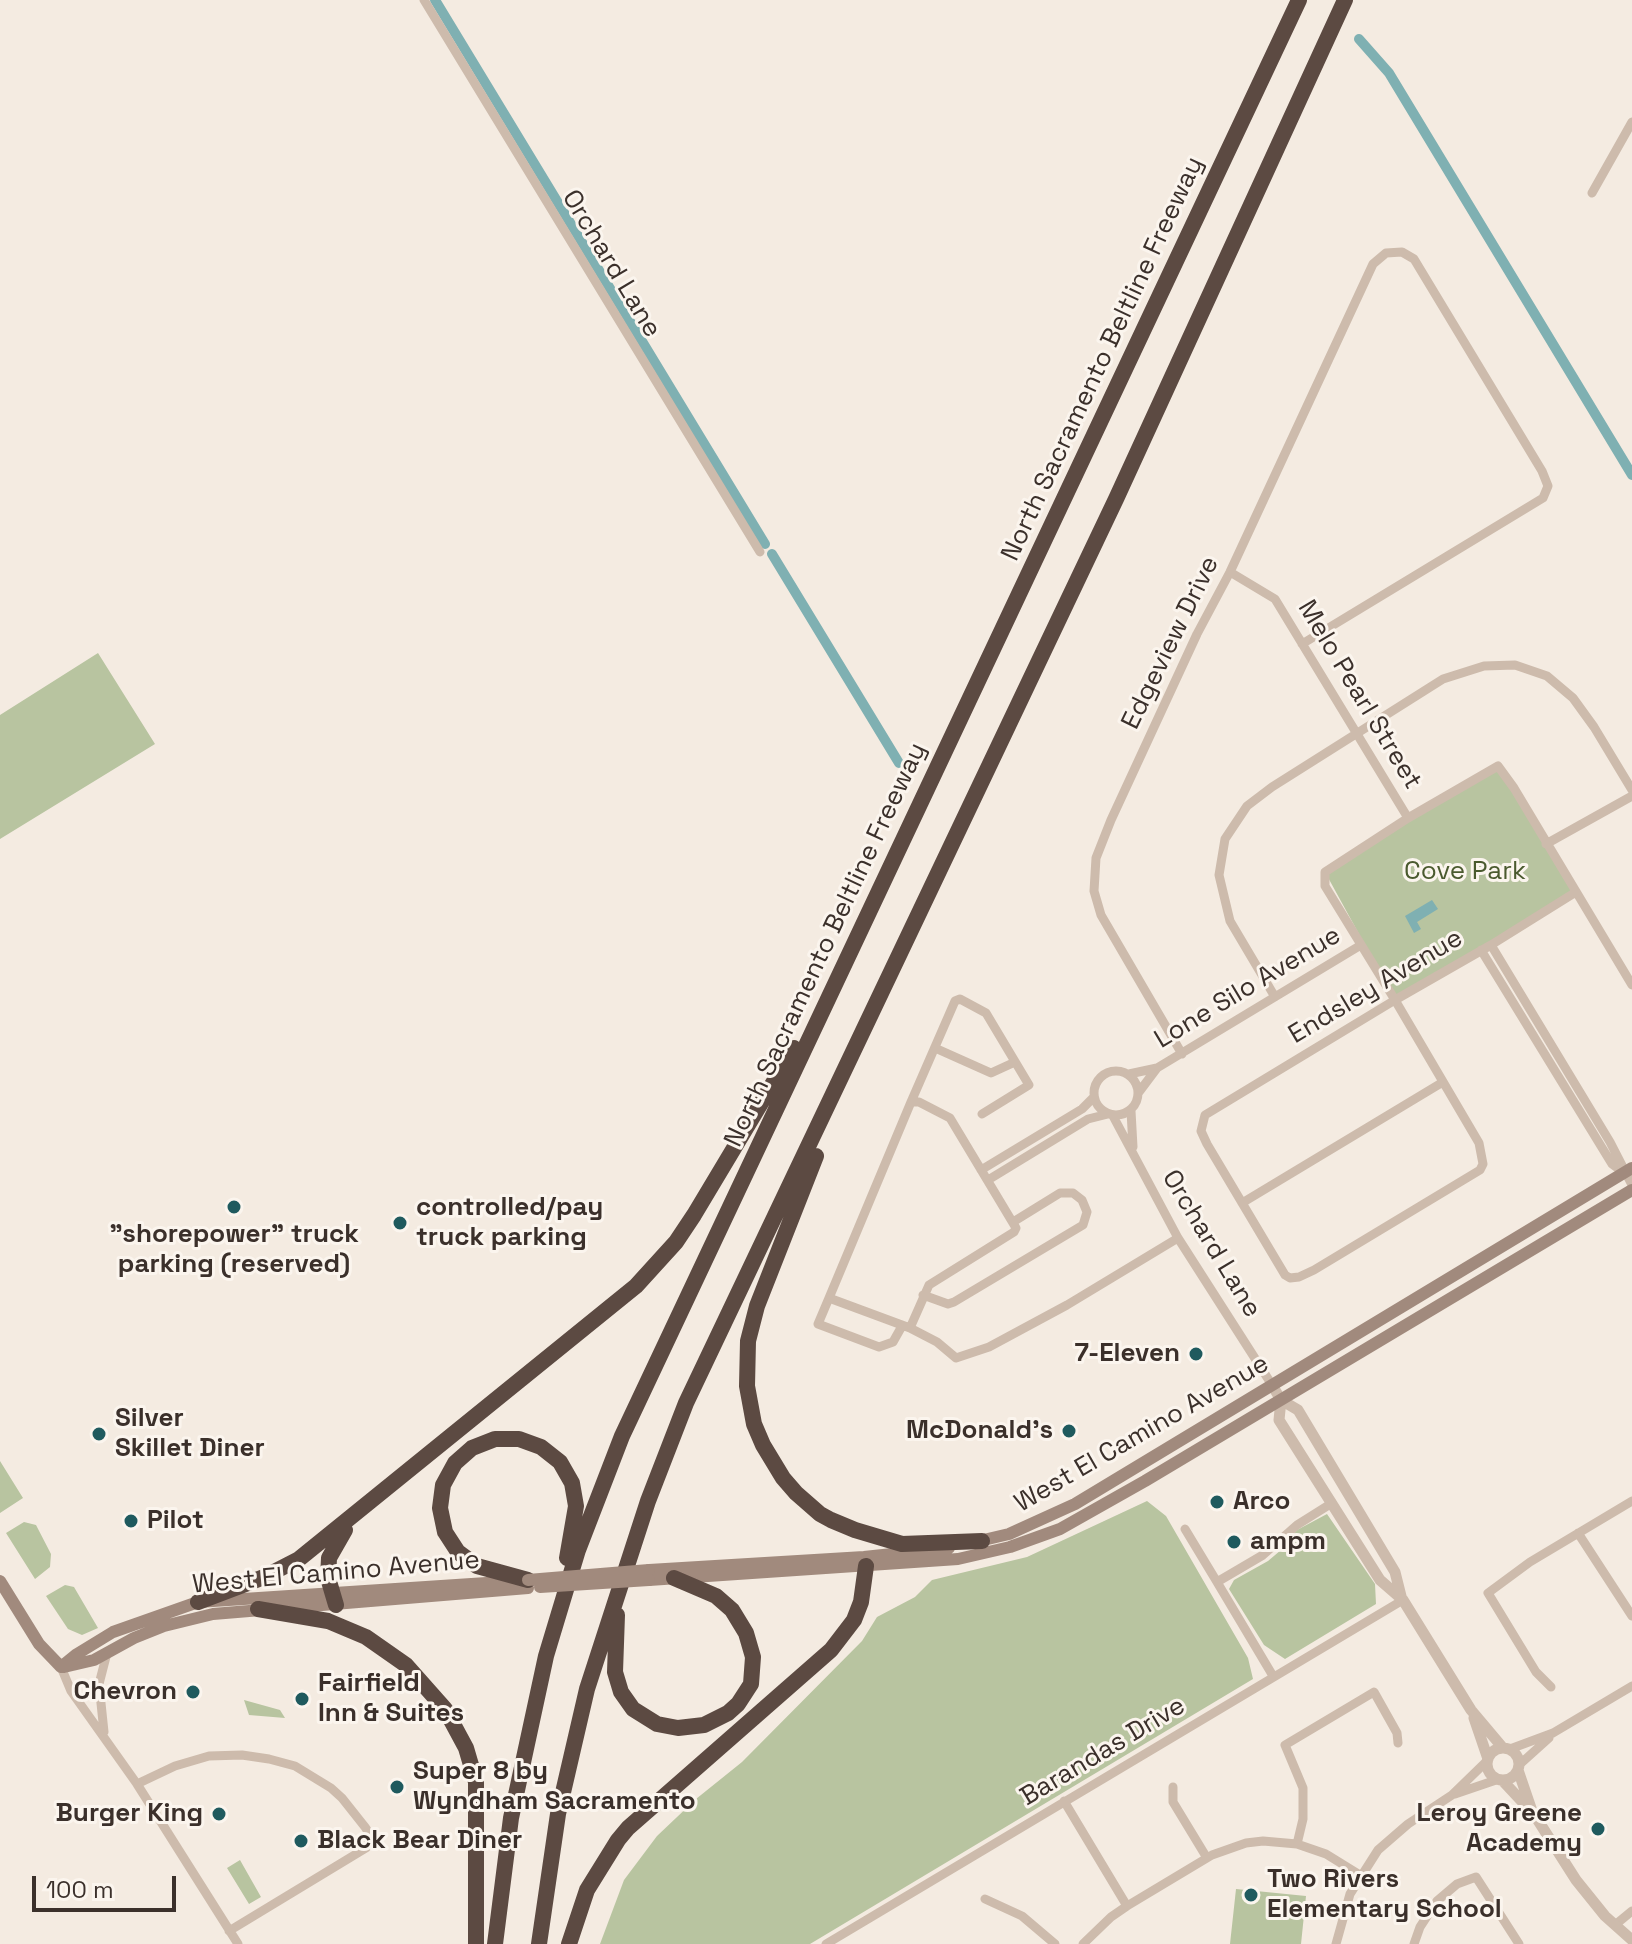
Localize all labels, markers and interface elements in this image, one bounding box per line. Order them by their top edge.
street label: North Sacramento Beltline Freeway [995,152,1211,566]
street label: Orchard Lane [555,185,667,343]
street label: Edgeview Drive [1116,552,1226,734]
street label: Melo Pearl Street [1290,595,1428,795]
street label: North Sacramento Beltline Freeway [718,738,934,1152]
park label: Cove Park [1404,856,1526,888]
street label: Lone Silo Avenue [1149,920,1347,1056]
street label: Endsley Avenue [1283,923,1469,1051]
street label: Orchard Lane [1155,1165,1267,1323]
place label: controlled/pay truck parking [416,1192,603,1254]
marker: "shorepower" truck parking (reserved) [225,1198,243,1216]
marker: controlled/pay truck parking [391,1214,409,1232]
place label: "shorepower" truck parking (reserved) [109,1219,359,1280]
place label: 7-Eleven [1075,1338,1180,1370]
marker: 7-Eleven [1187,1345,1205,1363]
street label: West El Camino Avenue [1009,1348,1275,1520]
place label: Silver Skillet Diner [115,1403,265,1464]
place label: McDonald's [906,1415,1053,1447]
marker: McDonald's [1060,1422,1078,1440]
marker: Silver Skillet Diner [90,1425,108,1443]
place label: Arco [1233,1486,1290,1518]
marker: Arco [1208,1493,1226,1511]
place label: Pilot [147,1505,204,1537]
marker: Pilot [122,1512,140,1530]
place label: ampm [1250,1526,1326,1558]
marker: ampm [1225,1533,1243,1551]
street label: West El Camino Avenue [191,1545,481,1601]
place label: Fairfield Inn & Suites [318,1668,464,1730]
place label: Chevron [74,1676,177,1708]
marker: Chevron [184,1683,202,1701]
marker: Fairfield Inn & Suites [293,1690,311,1708]
street label: Barandas Drive [1015,1691,1191,1813]
place label: Super 8 by Wyndham Sacramento [413,1756,696,1818]
marker: Super 8 by Wyndham Sacramento [388,1778,406,1796]
place label: Burger King [56,1798,203,1830]
place label: Leroy Greene Academy [1416,1798,1582,1860]
marker: Burger King [210,1805,228,1823]
marker: Leroy Greene Academy [1589,1820,1607,1838]
place label: Black Bear Diner [317,1825,522,1857]
marker: Black Bear Diner [292,1832,310,1850]
scale bar [36,1860,180,1910]
place label: Two Rivers Elementary School [1267,1864,1502,1926]
text: 100 m [46,1874,114,1905]
marker: Two Rivers Elementary School [1242,1886,1260,1904]

